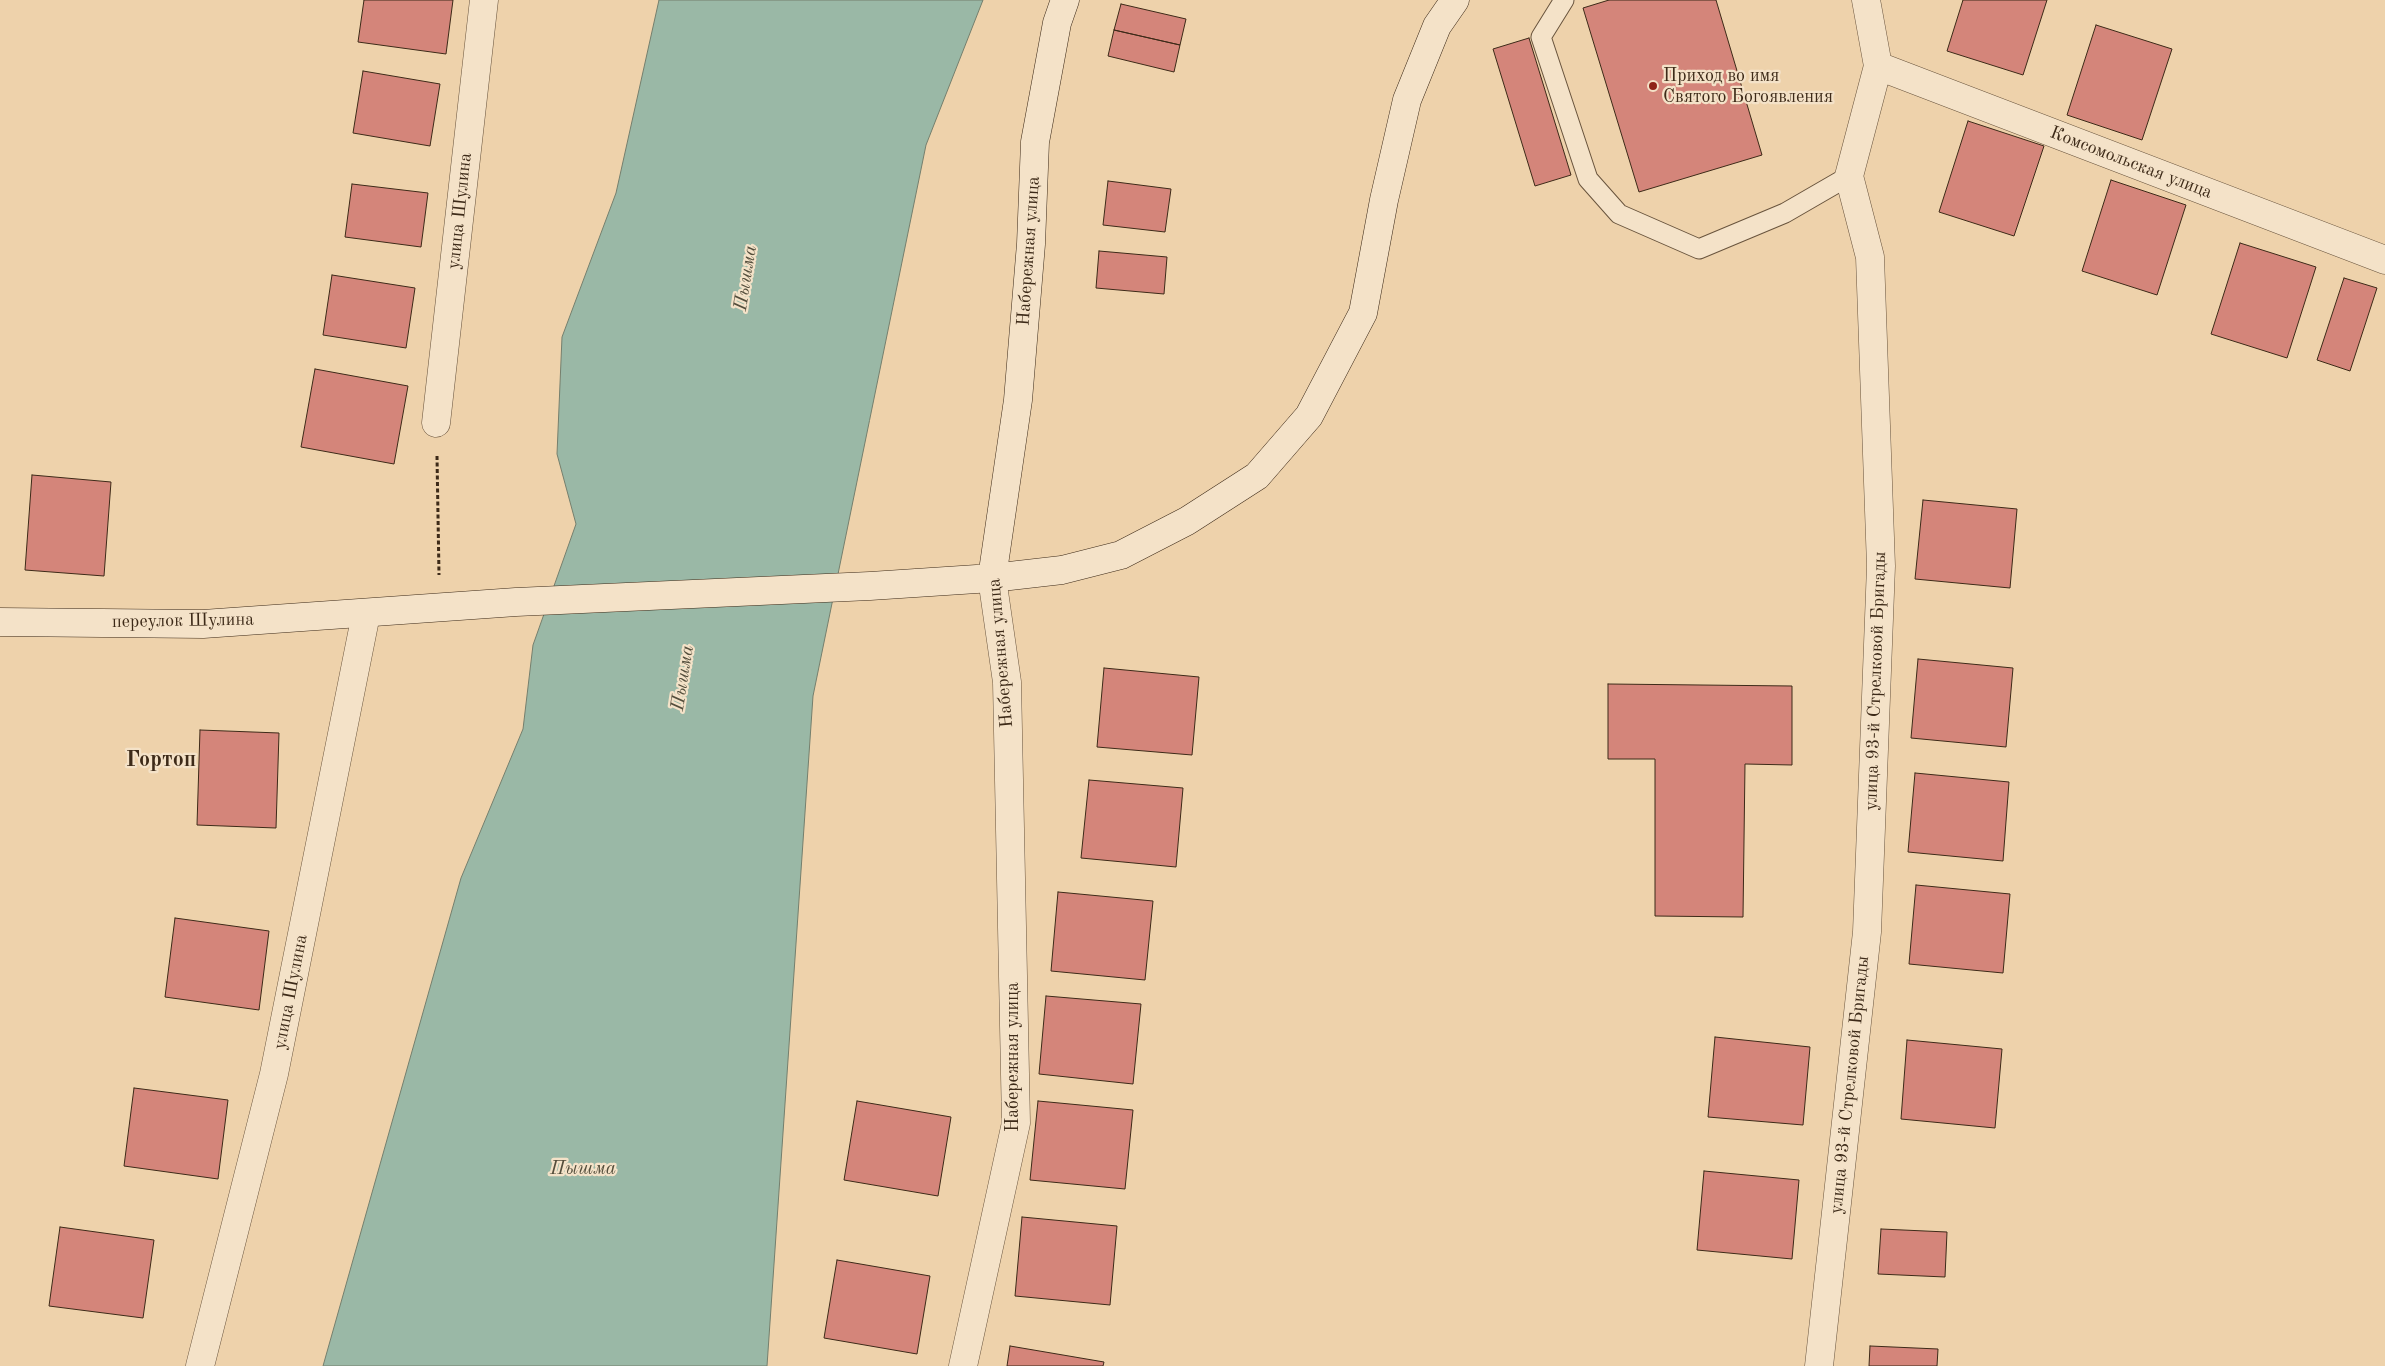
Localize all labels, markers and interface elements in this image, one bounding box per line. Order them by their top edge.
place label: Приход во имя Святого Богоявления [1663,65,1833,108]
marker: Приход во имя Святого Богоявления [1647,80,1659,92]
street label: Комсомольская улица [2047,122,2215,204]
street label: улица Шулина [443,152,477,270]
street label: Набережная улица [1013,175,1045,327]
water label: Пышма [730,244,762,312]
street label: улица 93-й Стрелковой Бригады [1861,551,1891,811]
street label: Набережная улица [984,577,1018,729]
street label: переулок Шулина [112,609,254,633]
water label: Пышма [667,644,699,712]
district label: Гортоп [126,747,196,773]
street label: улица Шулина [269,933,313,1051]
street label: улица 93-й Стрелковой Бригады [1826,955,1874,1215]
street label: Набережная улица [1002,982,1024,1132]
water label: Пышма [550,1158,616,1180]

